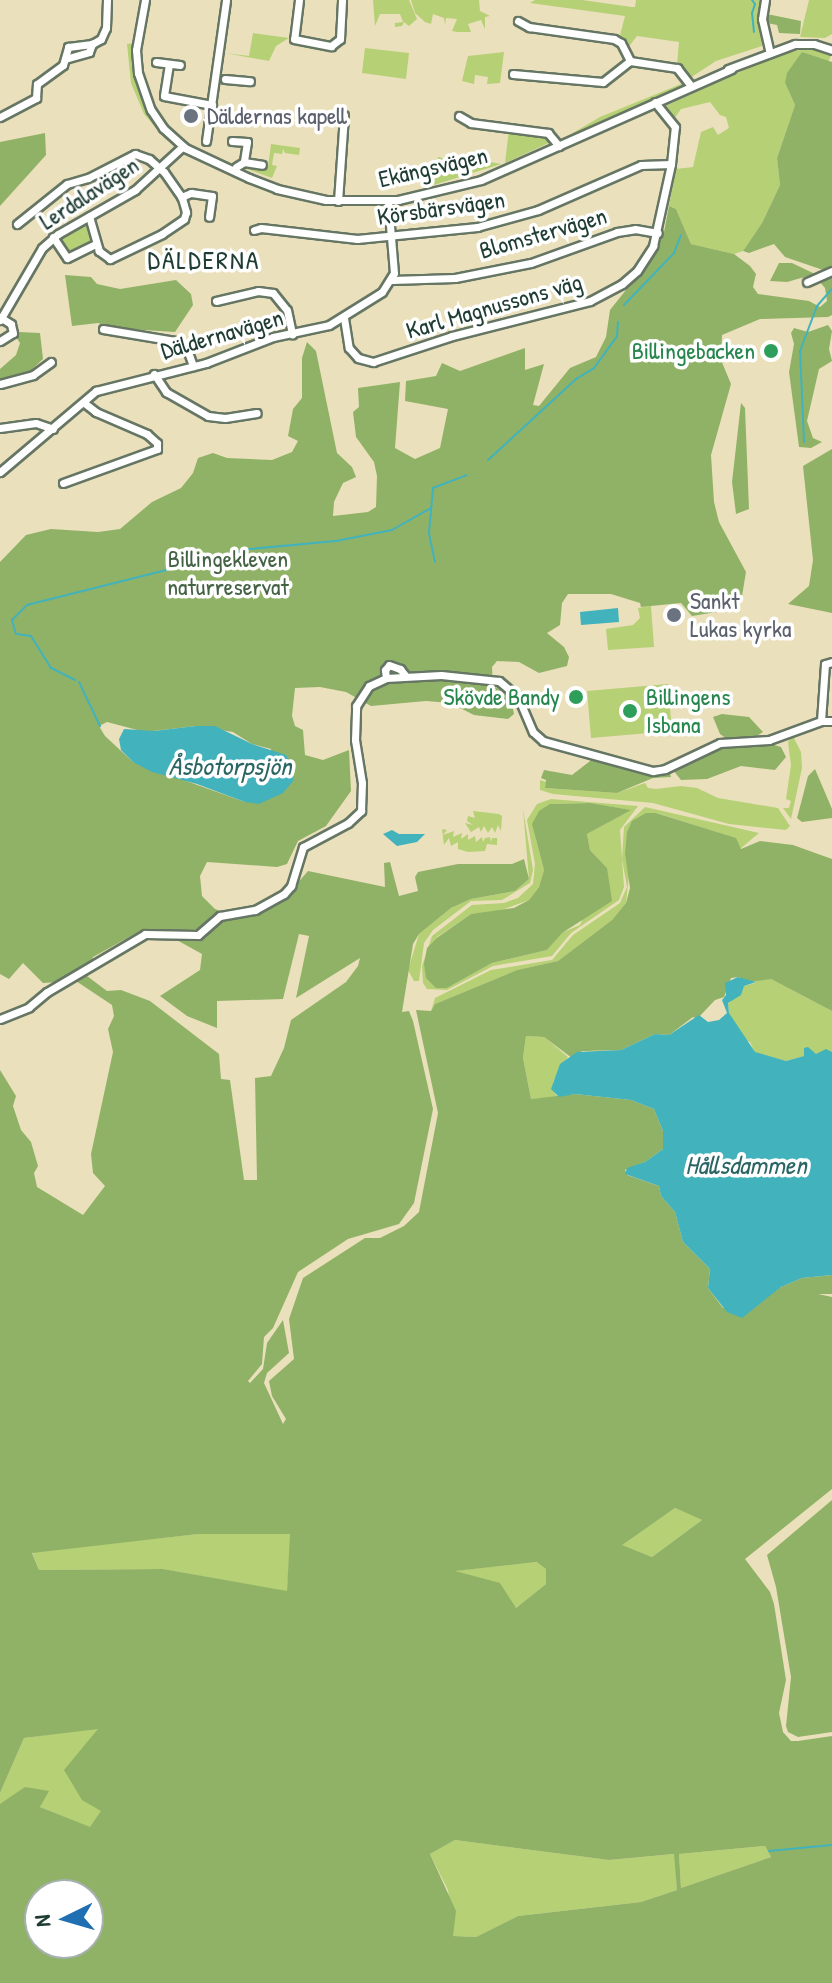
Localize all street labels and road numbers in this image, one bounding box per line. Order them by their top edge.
street label: Ekängsvägen [376,141,490,193]
street label: Lerdalavägen [34,150,144,236]
street label: Körsbärsvägen [375,185,507,231]
street label: Blomstervägen [476,201,610,265]
street label: Karl Magnussons väg [403,267,585,345]
street label: Däldernavägen [158,303,286,365]

